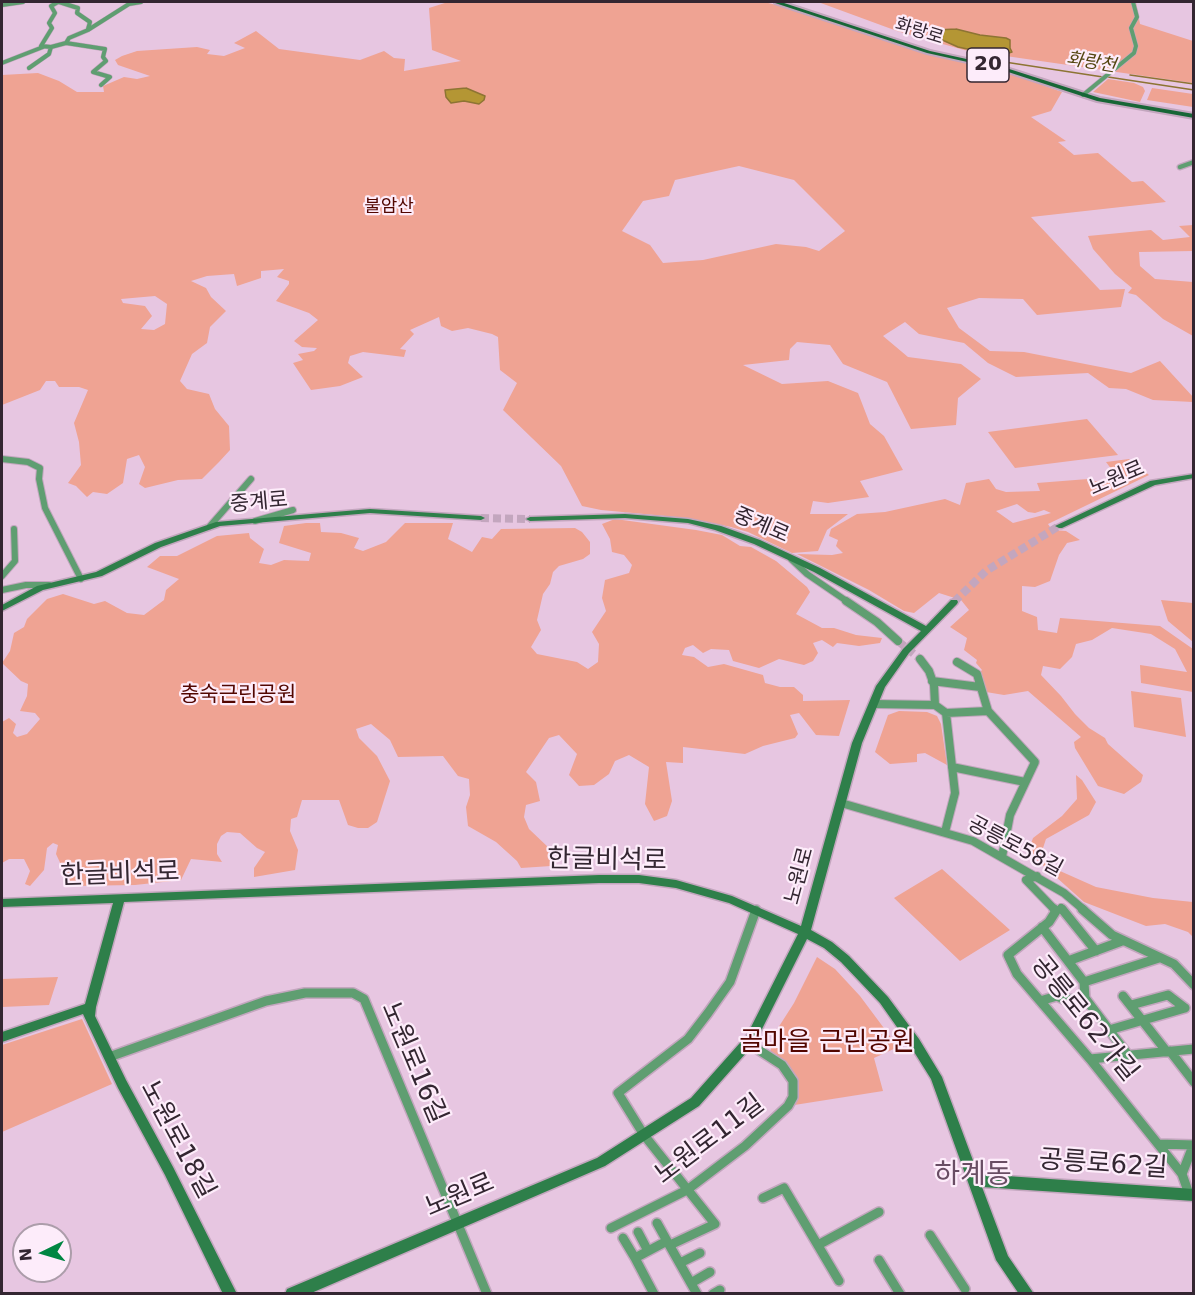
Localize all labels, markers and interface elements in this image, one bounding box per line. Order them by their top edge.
street label: 화랑로 [892,14,946,50]
road number: 20 [967,48,1009,82]
water label: 화랑천 [1065,48,1117,78]
park label: 불암산 [364,196,414,218]
street label: 노원로 [1085,456,1149,502]
street label: 중계로 [229,488,289,518]
street label: 중계로 [729,503,793,549]
park label: 충숙근린공원 [180,683,296,709]
street label: 공릉로58길 [963,811,1067,883]
street label: 한글비석로 [547,844,667,878]
street label: 노원로 [780,845,820,907]
street label: 한글비석로 [60,857,180,893]
street label: 공릉로62가길 [1024,950,1144,1088]
street label: 노원로16길 [373,998,453,1128]
park label: 골마을 근린공원 [739,1027,915,1059]
street label: 노원로18길 [133,1076,221,1204]
street label: 노원로11길 [649,1089,771,1191]
street label: 공릉로62길 [1038,1145,1168,1185]
district label: 하계동 [934,1159,1012,1193]
street label: 노원로 [421,1168,499,1224]
north arrow [12,1223,72,1283]
text: N [16,1247,36,1262]

